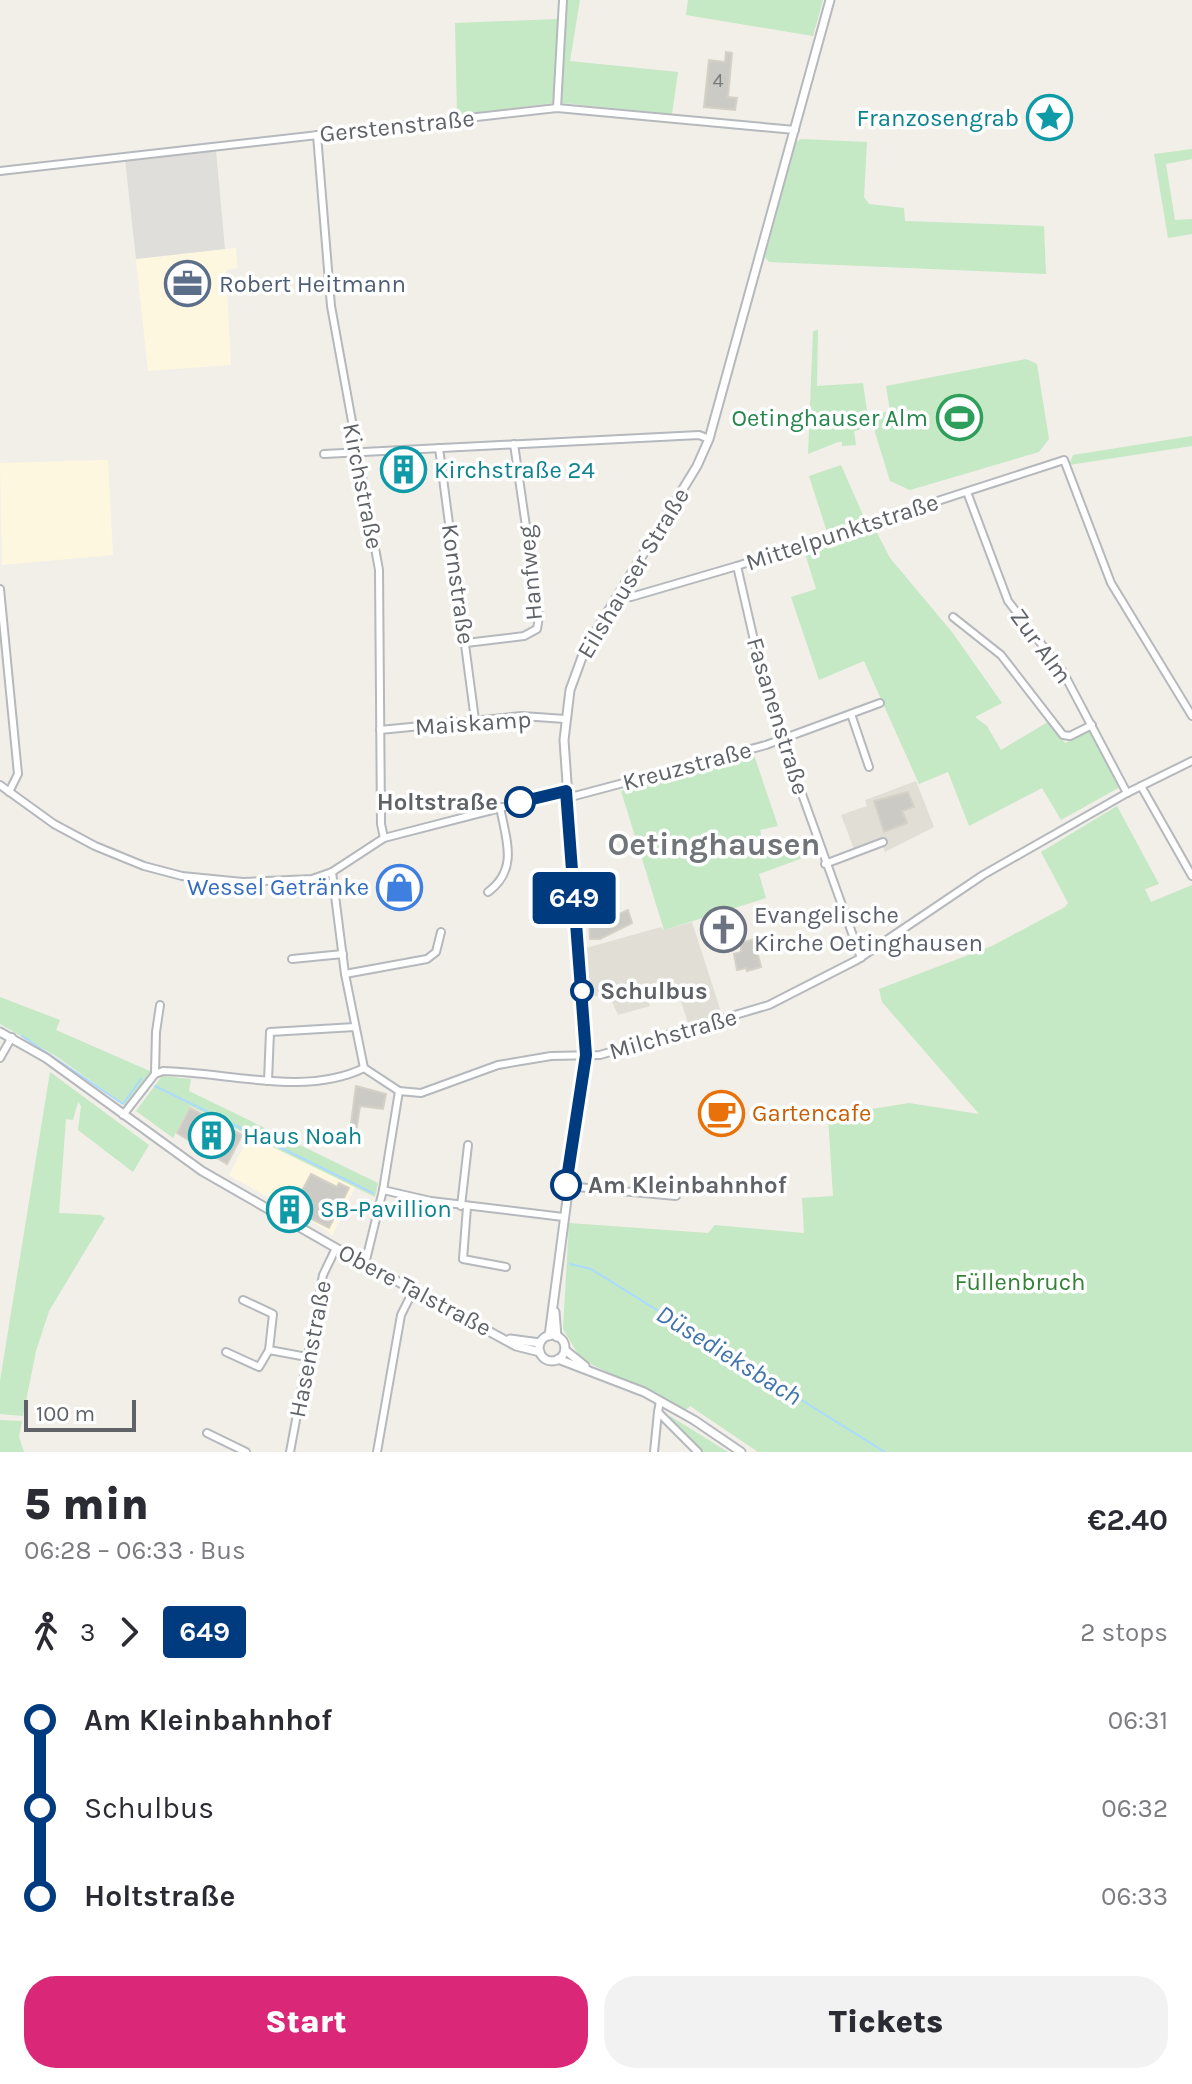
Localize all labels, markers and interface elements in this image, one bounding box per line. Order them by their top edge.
house number: 4 [712,69,724,92]
place icon: Franzosengrab [1026,94,1074,142]
street label: Gerstenstraße [318,104,476,148]
place label: Franzosengrab [856,104,1019,132]
office icon: Robert Heitmann [164,260,212,308]
place label: Robert Heitmann [219,270,406,298]
sports icon: Oetinghauser Alm [935,394,983,442]
place label: Oetinghauser Alm [731,404,928,432]
street label: Kirchstraße [337,421,389,551]
building icon: Kirchstraße 24 [379,446,427,494]
place label: Kirchstraße 24 [434,456,595,484]
street label: Eilshauser Straße [571,483,695,663]
street label: Mittelpunktstraße [742,488,942,576]
street label: Kornstraße [436,522,480,646]
street label: Hanfweg [512,524,548,622]
street label: Zur Alm [1004,603,1078,689]
street label: Fasanenstraße [741,634,815,798]
street label: Maiskamp [414,705,532,741]
street label: Kreuzstraße [620,735,754,797]
marker: Holtstraße [505,787,535,817]
place label: Holtstraße [377,788,498,816]
district label: Oetinghausen [608,826,820,863]
shop icon: Wessel Getränke [376,863,424,911]
line badge: 649 [528,872,620,924]
place label: Wessel Getränke [187,873,369,901]
text: 649 [549,881,599,914]
place label: Evangelische Kirche Oetinghausen [754,901,983,957]
church icon: Evangelische Kirche Oetinghausen [699,905,747,953]
place label: Schulbus [600,977,708,1005]
marker: Schulbus [571,980,593,1002]
street label: Milchstraße [606,1002,740,1066]
cafe icon: Gartencafe [697,1089,745,1137]
place label: Gartencafe [752,1099,871,1127]
building icon: Haus Noah [188,1112,236,1160]
place label: Haus Noah [243,1122,362,1150]
marker: Am Kleinbahnhof [551,1170,581,1200]
place label: Am Kleinbahnhof [588,1171,787,1199]
building icon: SB-Pavillion [265,1185,313,1233]
place label: SB-Pavillion [320,1195,452,1223]
street label: Obere Talstraße [334,1238,496,1342]
park label: Füllenbruch [954,1268,1086,1296]
street label: Hasenstraße [283,1278,337,1420]
water label: Düsedieksbach [651,1298,807,1412]
scale bar [24,1396,136,1432]
text: 100 m [36,1401,95,1427]
text: 5 min [24,1479,149,1530]
text: €2.40 [1088,1502,1168,1538]
text: 06:28 – 06:33 · Bus [24,1535,246,1566]
icon: walk [24,1610,68,1654]
icon: forward [107,1610,151,1654]
text: 649 [179,1615,230,1648]
text: 3 [80,1617,95,1648]
text: 2 stops [1080,1617,1168,1648]
text: Am Kleinbahnhof [84,1702,332,1738]
text: 06:31 [1108,1705,1168,1736]
text: Schulbus [84,1790,214,1826]
text: 06:32 [1101,1793,1168,1824]
text: Holtstraße [84,1878,235,1914]
text: 06:33 [1101,1881,1168,1912]
button: Start [24,1976,588,2068]
button: Tickets [604,1976,1168,2068]

